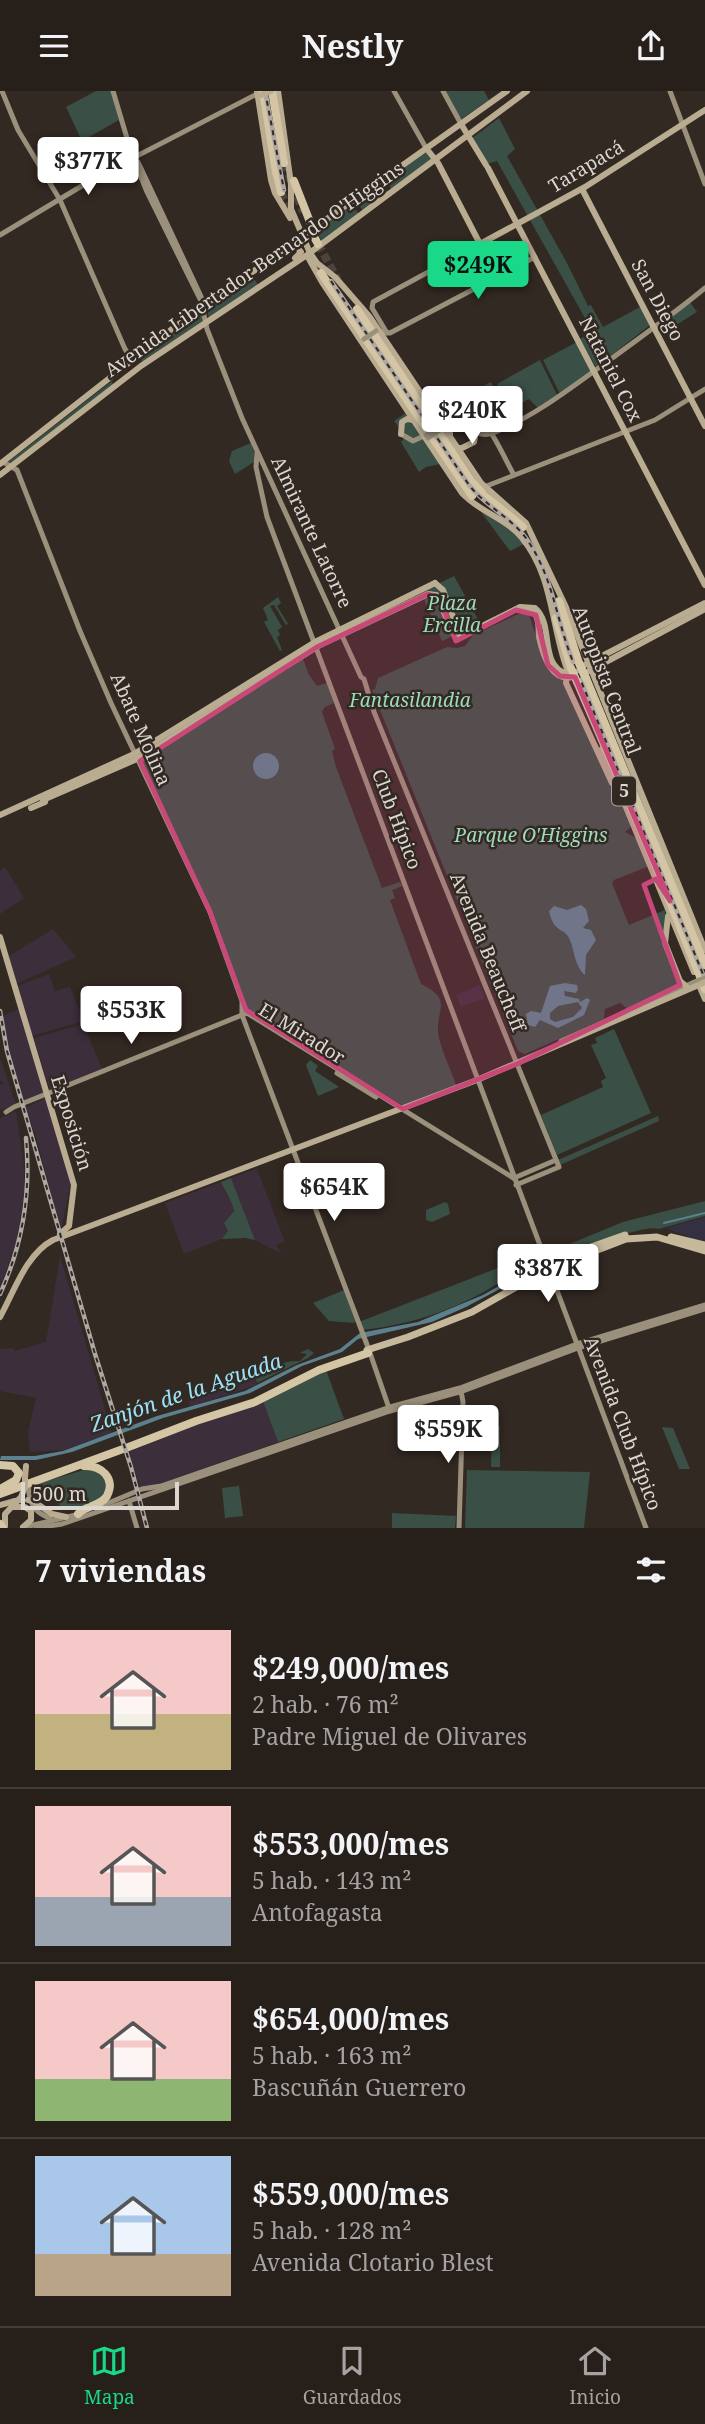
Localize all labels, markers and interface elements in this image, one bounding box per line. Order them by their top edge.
text: Nestly [302,24,403,67]
icon: menu [35,27,73,65]
icon: share [632,27,670,65]
street label: Tarapacá [544,133,628,199]
pin: $377K [39,137,137,197]
text: $377K [54,144,122,176]
street label: Avenida Libertador Bernardo O'Higgins [99,155,409,383]
pin: $249K [429,241,527,301]
text: $249K [444,248,512,280]
street label: San Diego [626,254,690,346]
street label: Nataniel Cox [573,312,649,426]
pin: $240K [423,387,521,446]
text: $240K [438,393,506,425]
street label: Almirante Latorre [265,452,359,612]
park label: Plaza Ercilla [422,590,481,638]
street label: Autopista Central [567,602,647,758]
street label: Abate Molina [104,668,178,790]
park label: Fantasilandia [348,687,471,713]
street label: Club Hípico [366,765,428,873]
road number: 5 [612,777,636,805]
park label: Parque O'Higgins [453,822,608,848]
street label: Avenida Beaucheff [444,869,532,1037]
pin: $553K [82,986,180,1046]
text: $553K [97,993,165,1025]
street label: El Mirador [254,996,350,1070]
street label: Exposición [45,1072,99,1174]
pin: $654K [285,1163,383,1223]
text: $654K [300,1170,368,1202]
pin: $387K [499,1245,597,1304]
text: $387K [514,1251,582,1283]
street label: Avenida Club Hípico [578,1332,668,1514]
water label: Zanjón de la Aguada [85,1346,286,1438]
pin: $559K [399,1405,497,1465]
text: $559K [414,1412,482,1444]
scale bar [21,1479,178,1511]
text: 500 m [32,1481,87,1507]
text: 7 viviendas [35,1550,206,1591]
icon: filters [632,1551,670,1589]
text: $249,000/mes [252,1647,449,1688]
icon: home [91,1658,175,1742]
text: 2 hab. · 76 m² [252,1688,399,1720]
text: Padre Miguel de Olivares [252,1720,527,1752]
text: $553,000/mes [252,1823,449,1864]
icon: home [91,1834,175,1918]
text: 5 hab. · 143 m² [252,1864,411,1896]
text: Antofagasta [252,1896,383,1928]
text: $654,000/mes [252,1998,449,2039]
icon: home [91,2009,175,2093]
text: 5 hab. · 163 m² [252,2039,411,2071]
text: Bascuñán Guerrero [252,2071,466,2103]
text: $559,000/mes [252,2173,449,2214]
icon: home [91,2184,175,2268]
text: 5 hab. · 128 m² [252,2214,411,2246]
text: Avenida Clotario Blest [252,2246,494,2278]
tab: Mapa [84,2342,135,2410]
tab: Guardados [303,2342,402,2410]
tab: Inicio [569,2342,621,2410]

